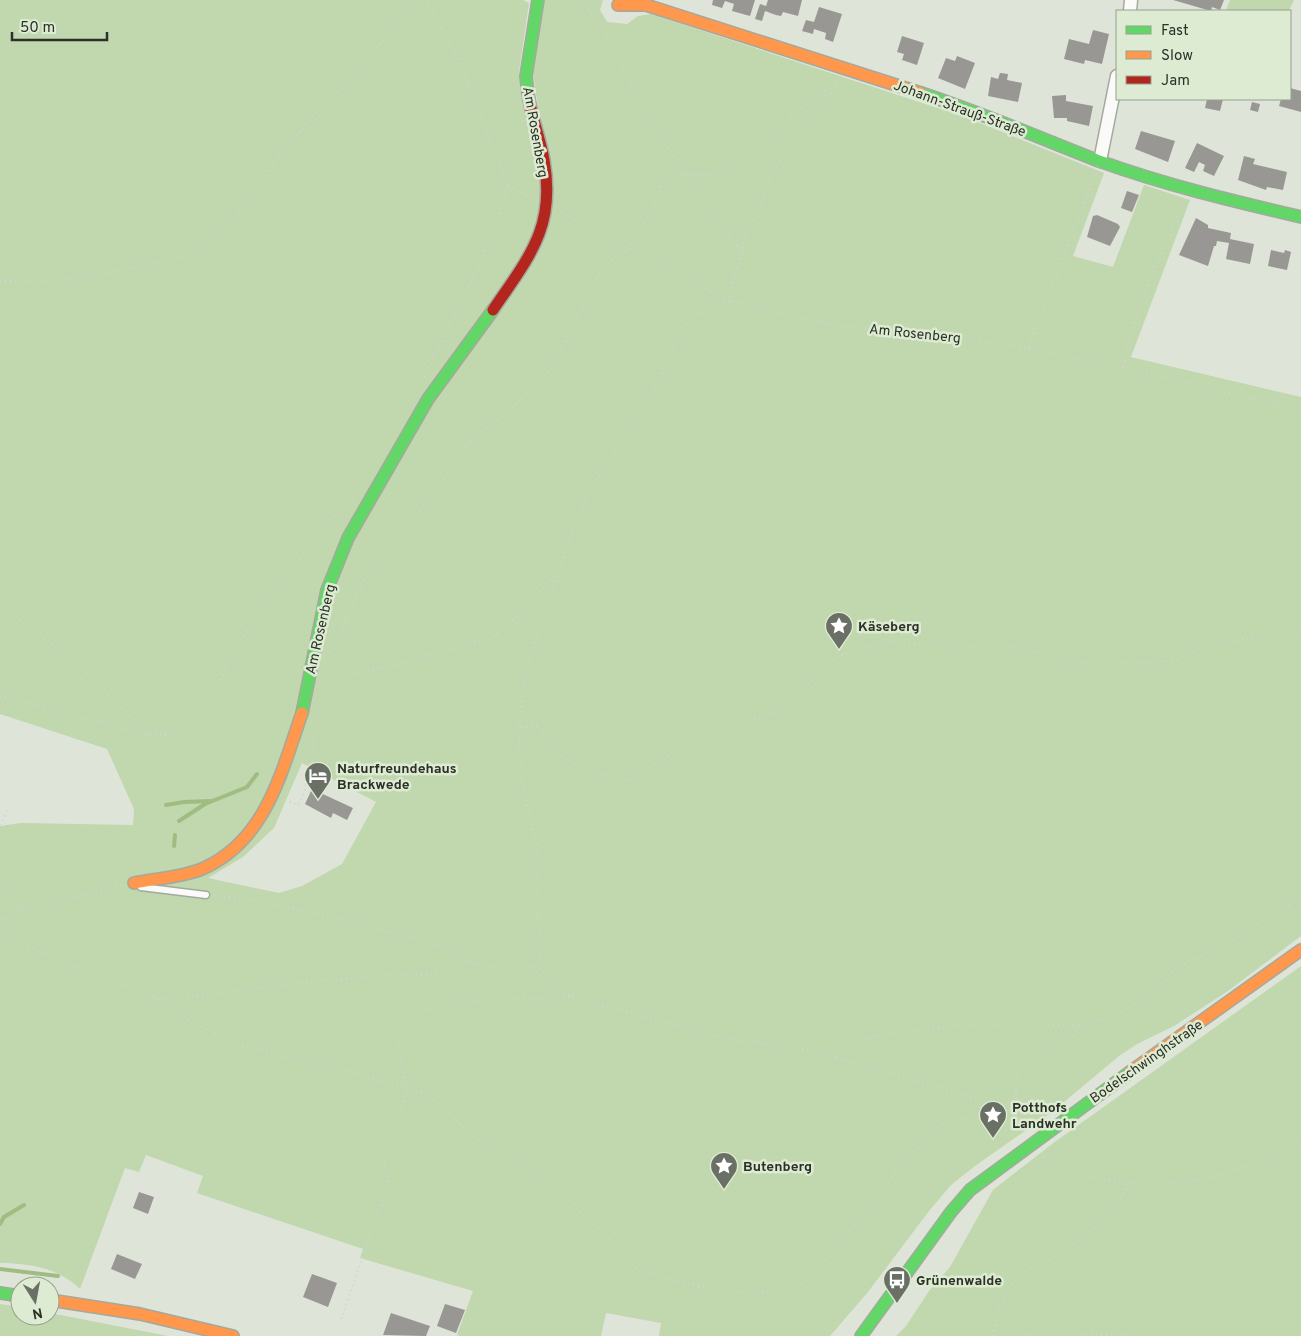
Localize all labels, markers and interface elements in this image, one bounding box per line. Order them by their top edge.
scale bar [12,10,108,42]
legend [1116,10,1291,100]
text: 50 m [20,19,55,38]
text: Fast [1161,22,1189,41]
text: Slow [1161,47,1193,66]
text: Jam [1161,72,1190,91]
street label: Johann-Strauß-Straße [891,78,1028,141]
street label: Am Rosenberg [518,85,551,179]
street label: Am Rosenberg [868,321,961,348]
street label: Am Rosenberg [303,583,340,676]
place icon: Käseberg [824,611,854,650]
place label: Käseberg [858,619,920,636]
hotel icon: Naturfreundehaus Brackwede [303,761,333,800]
place label: Naturfreundehaus Brackwede [337,761,457,794]
street label: Bodelschwinghstraße [1087,1017,1207,1108]
place icon: Potthofs Landwehr [978,1100,1008,1139]
place label: Potthofs Landwehr [1012,1100,1077,1133]
place icon: Butenberg [709,1151,739,1190]
place label: Butenberg [743,1159,812,1176]
bus stop icon: Grünenwalde [882,1265,912,1304]
place label: Grünenwalde [916,1273,1002,1290]
north arrow [10,1276,60,1326]
text: N [31,1303,44,1322]

